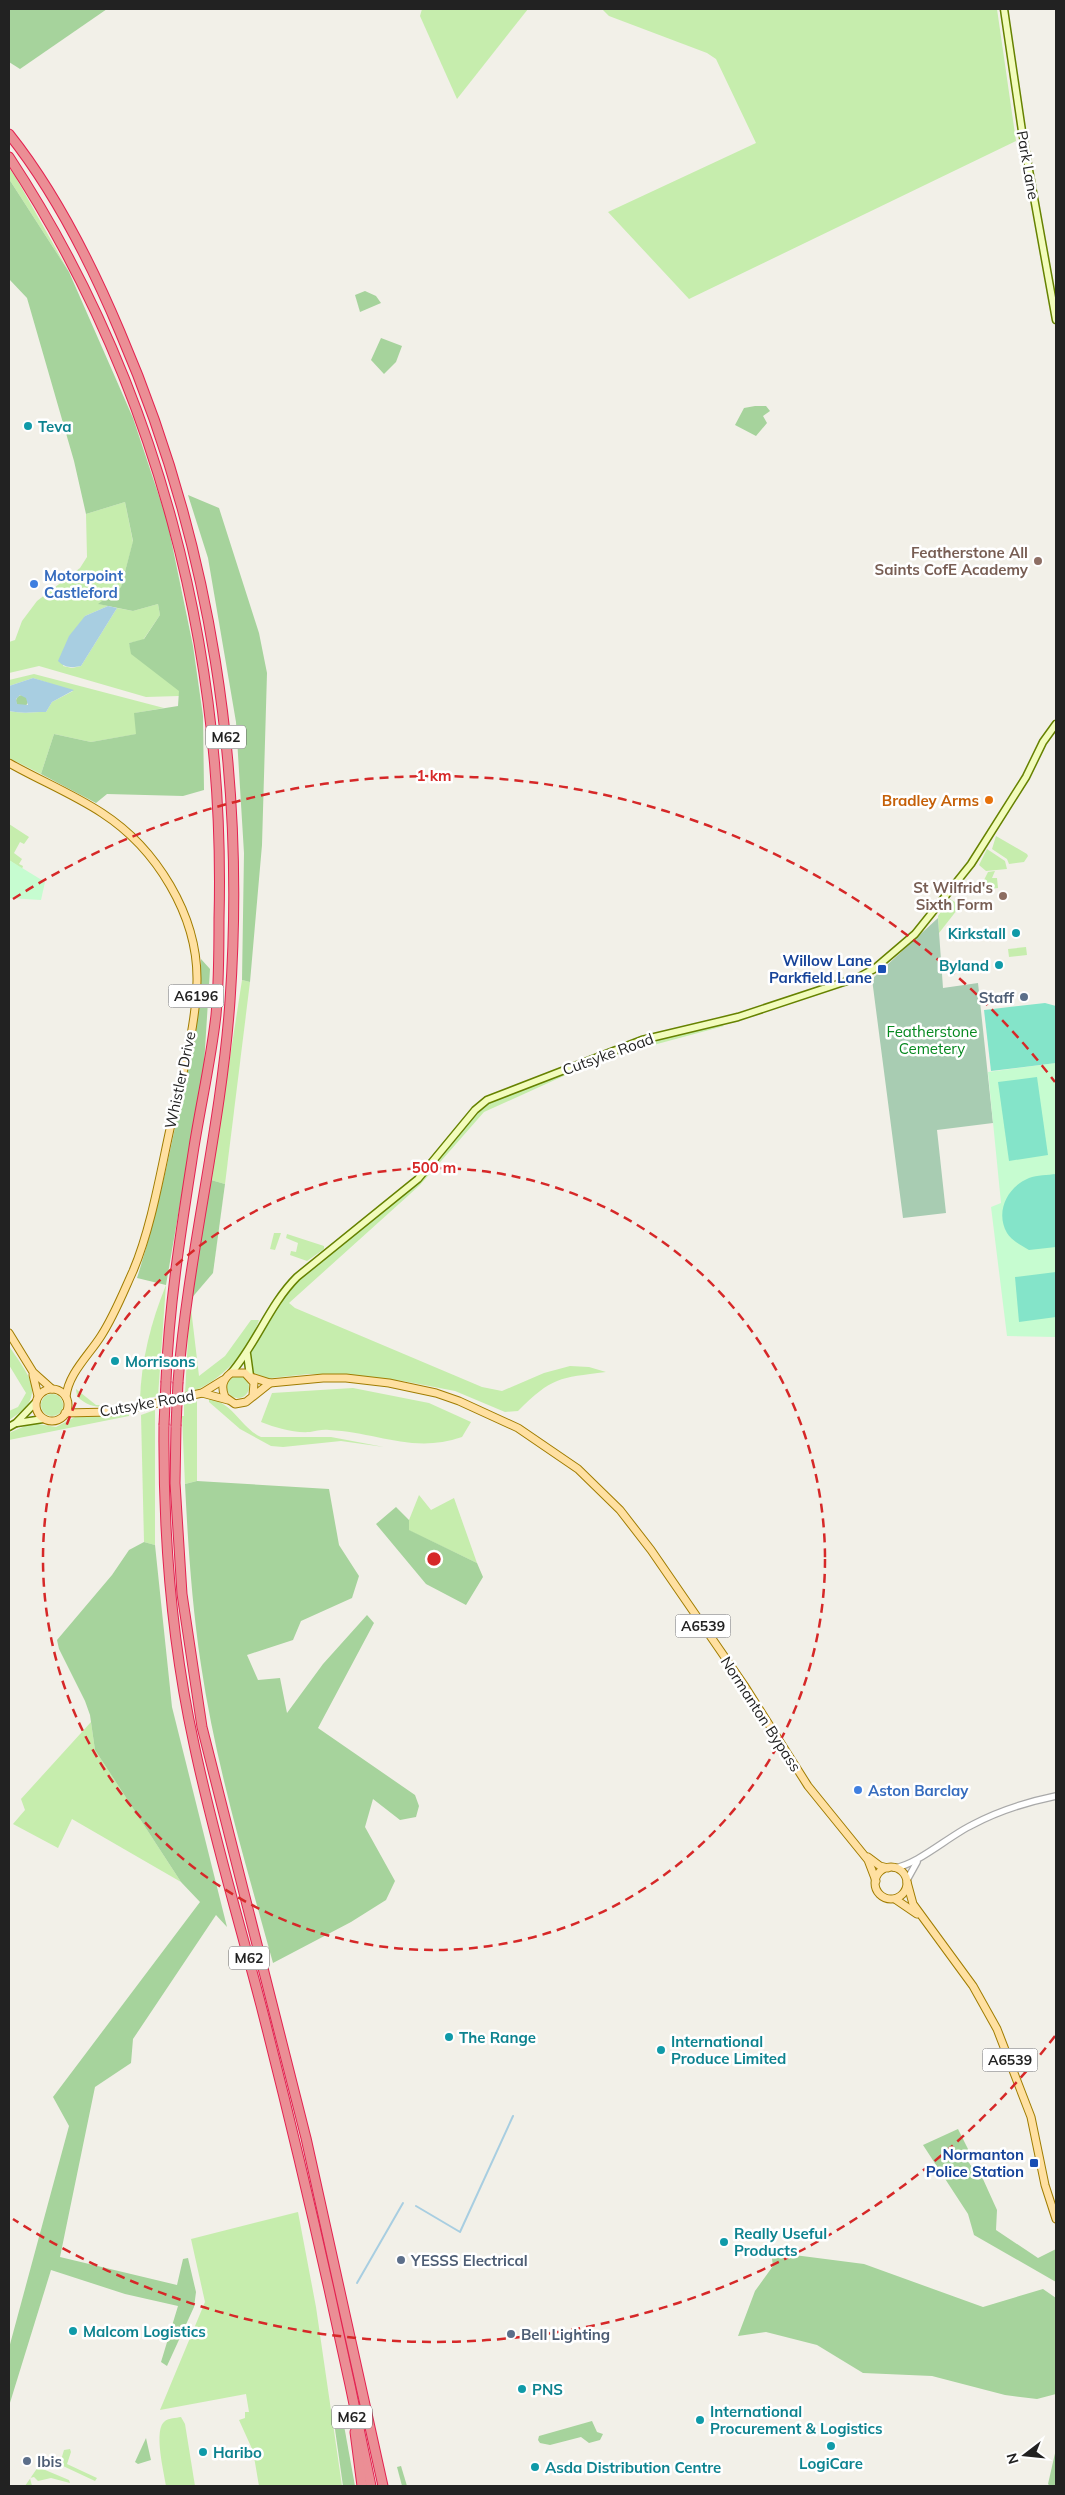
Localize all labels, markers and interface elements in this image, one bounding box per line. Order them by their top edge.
street label: Park Lane [1013,129,1043,201]
place label: Teva [38,417,72,436]
marker: Teva [22,420,34,432]
place label: Featherstone All Saints CofE Academy [875,543,1029,579]
marker: Featherstone All Saints CofE Academy [1032,555,1044,567]
place label: Motorpoint Castleford [44,566,123,602]
marker: Motorpoint Castleford [28,578,40,590]
road number: M62 [206,726,246,749]
text: 1 km [417,766,451,785]
place label: Bradley Arms [882,791,979,810]
marker: Bradley Arms [983,794,995,806]
place label: St Wilfrid's Sixth Form [913,878,993,914]
marker: St Wilfrid's Sixth Form [997,890,1009,902]
place label: Kirkstall [948,924,1006,943]
marker: Kirkstall [1010,927,1022,939]
place label: Willow Lane Parkfield Lane [769,951,872,987]
place label: Byland [939,956,989,975]
marker: Byland [993,959,1005,971]
marker: Willow Lane Parkfield Lane [876,963,888,975]
road number: A6196 [168,984,224,1008]
place label: Staff [979,988,1014,1007]
marker: Staff [1018,991,1030,1003]
park label: Featherstone Cemetery [887,1022,977,1058]
street label: Cutsyke Road [560,1029,656,1079]
street label: Whistler Drive [160,1030,200,1130]
text: 500 m [412,1158,456,1177]
place label: Morrisons [125,1352,196,1371]
marker: Morrisons [109,1355,121,1367]
street label: Cutsyke Road [98,1385,196,1421]
centre of rings [425,1550,443,1568]
road number: A6539 [676,1614,730,1638]
street label: Normanton Bypass [717,1653,805,1775]
place label: Aston Barclay [868,1781,969,1800]
marker: Aston Barclay [852,1784,864,1796]
road number: M62 [229,1946,269,1970]
place label: The Range [459,2028,536,2047]
marker: The Range [443,2031,455,2043]
place label: International Produce Limited [671,2032,786,2068]
marker: International Produce Limited [655,2044,667,2056]
road number: A6539 [982,2048,1038,2072]
place label: Normanton Police Station [926,2145,1024,2181]
marker: Normanton Police Station [1028,2157,1040,2169]
place label: Really Useful Products [734,2224,827,2260]
marker: Really Useful Products [718,2236,730,2248]
place label: YESSS Electrical [410,2251,528,2270]
marker: YESSS Electrical [395,2254,407,2266]
place label: Malcom Logistics [83,2322,206,2341]
marker: Malcom Logistics [67,2325,79,2337]
place label: Bell Lighting [521,2325,610,2344]
marker: Bell Lighting [505,2328,517,2340]
place label: PNS [532,2380,563,2399]
marker: PNS [516,2383,528,2395]
place label: International Procurement & Logistics [710,2402,883,2438]
road number: M62 [332,2406,372,2428]
marker: International Procurement & Logistics [694,2414,706,2426]
north arrow [1000,2430,1050,2480]
marker: LogiCare [825,2440,837,2452]
place label: Haribo [213,2443,262,2462]
marker: Haribo [197,2446,209,2458]
text: N [1002,2451,1023,2466]
place label: Ibis [37,2452,62,2471]
place label: LogiCare [799,2454,863,2473]
marker: Ibis [21,2455,33,2467]
place label: Asda Distribution Centre [545,2458,721,2477]
marker: Asda Distribution Centre [529,2461,541,2473]

